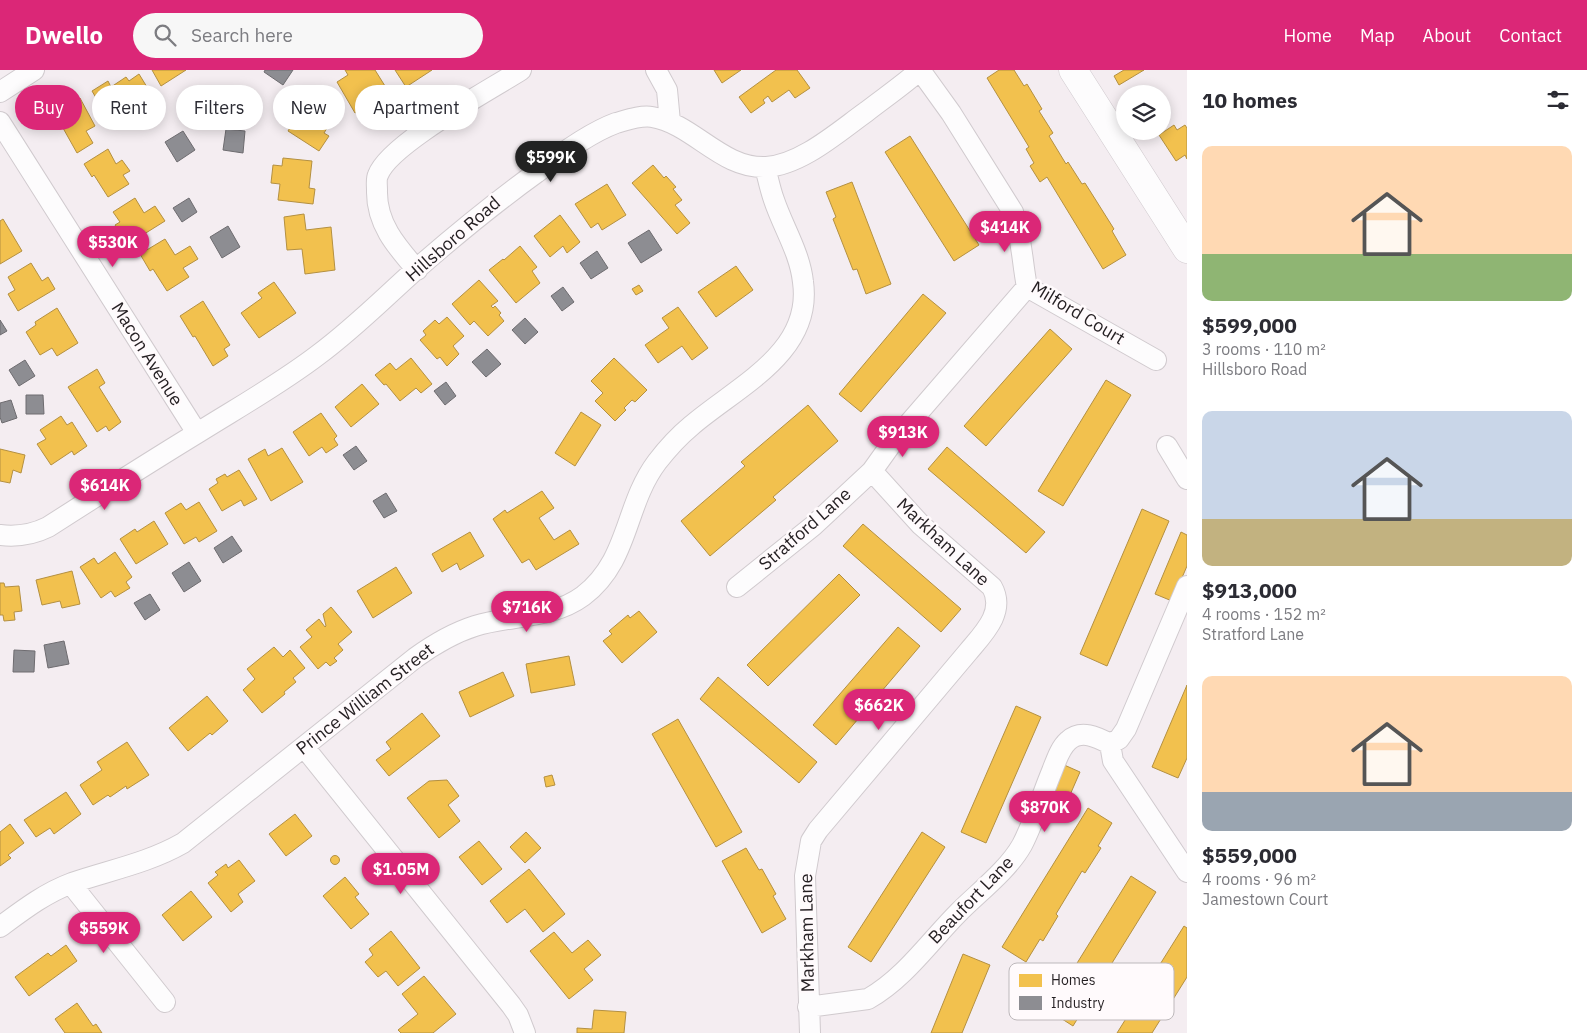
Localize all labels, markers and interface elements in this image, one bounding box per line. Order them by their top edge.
search box [133,13,483,58]
text: Dwello [25,19,103,51]
icon: search [151,21,179,49]
text: Search here [191,23,293,47]
text: Home [1284,24,1332,47]
text: Map [1360,24,1395,47]
text: About [1423,24,1471,47]
text: Contact [1499,24,1562,47]
chip: Buy [15,85,82,130]
chip: Rent [92,85,166,130]
chip: Filters [176,85,263,130]
chip: New [273,85,345,130]
chip: Apartment [355,85,478,130]
map controls [1116,85,1171,140]
button: layers [1116,85,1171,140]
text: 10 homes [1202,86,1298,114]
icon: filters [1544,86,1572,114]
pin: $599K [516,140,586,183]
text: $599K [526,147,576,167]
icon: home [1342,179,1432,269]
street label: Hillsboro Road [400,191,505,286]
pin: $414K [970,210,1040,253]
text: $414K [980,217,1030,237]
pin: $530K [78,226,148,268]
text: $530K [88,232,138,252]
street label: Milford Court [1027,276,1129,350]
street label: Macon Avenue [106,298,188,410]
text: $599,000 [1202,311,1297,339]
text: 3 rooms · 110 m² [1202,339,1326,359]
text: Hillsboro Road [1202,359,1307,379]
pin: $913K [868,416,938,458]
text: $913K [878,422,928,442]
icon: home [1342,444,1432,534]
pin: $614K [70,468,140,511]
text: $614K [80,475,130,495]
street label: Stratford Lane [754,482,856,575]
street label: Markham Lane [892,493,995,591]
text: $913,000 [1202,576,1297,604]
pin: $716K [492,590,562,633]
text: $716K [502,597,552,617]
text: 4 rooms · 152 m² [1202,604,1326,624]
text: Stratford Lane [1202,624,1304,644]
street label: Prince William Street [291,638,438,760]
pin: $662K [844,688,914,731]
text: $662K [854,695,904,715]
icon: home [1342,709,1432,799]
pin: $870K [1010,790,1080,833]
text: $870K [1020,797,1070,817]
text: $559,000 [1202,841,1297,869]
street label: Beaufort Lane [923,851,1018,948]
pin: $1.05M [360,852,442,895]
text: $1.05M [373,859,429,879]
text: 4 rooms · 96 m² [1202,869,1316,889]
street label: Markham Lane [794,873,819,993]
text: Jamestown Court [1202,889,1328,909]
pin: $559K [69,912,139,954]
text: $559K [79,918,129,938]
legend [1009,963,1174,1020]
text: Homes [1051,971,1096,989]
text: Industry [1051,994,1105,1012]

